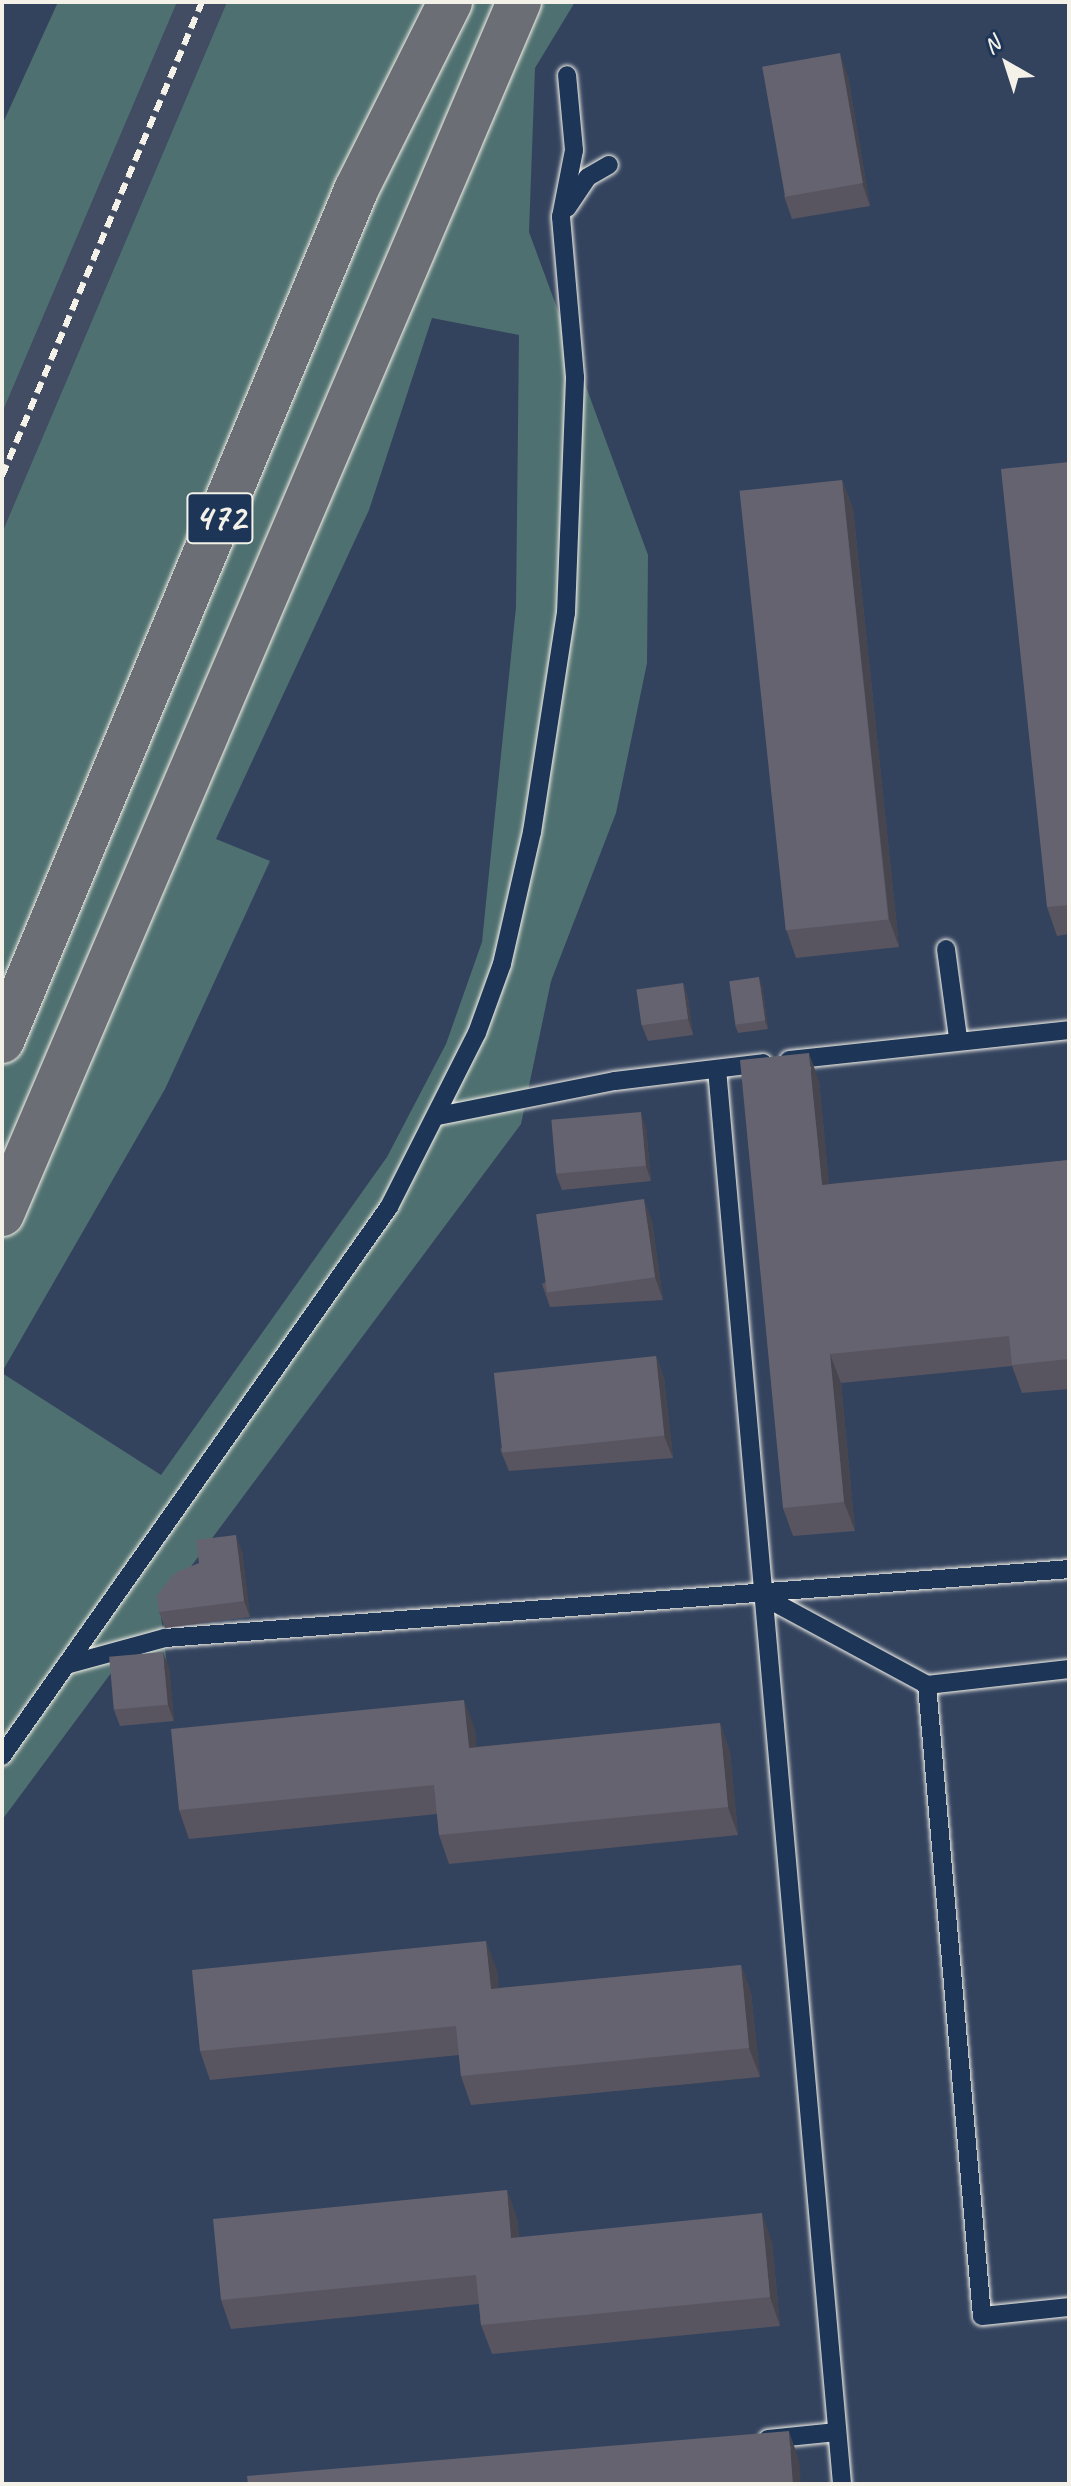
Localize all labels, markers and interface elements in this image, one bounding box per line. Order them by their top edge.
north arrow [967,24,1047,104]
text: N [978,30,1006,61]
road number: 472 [186,484,254,552]

